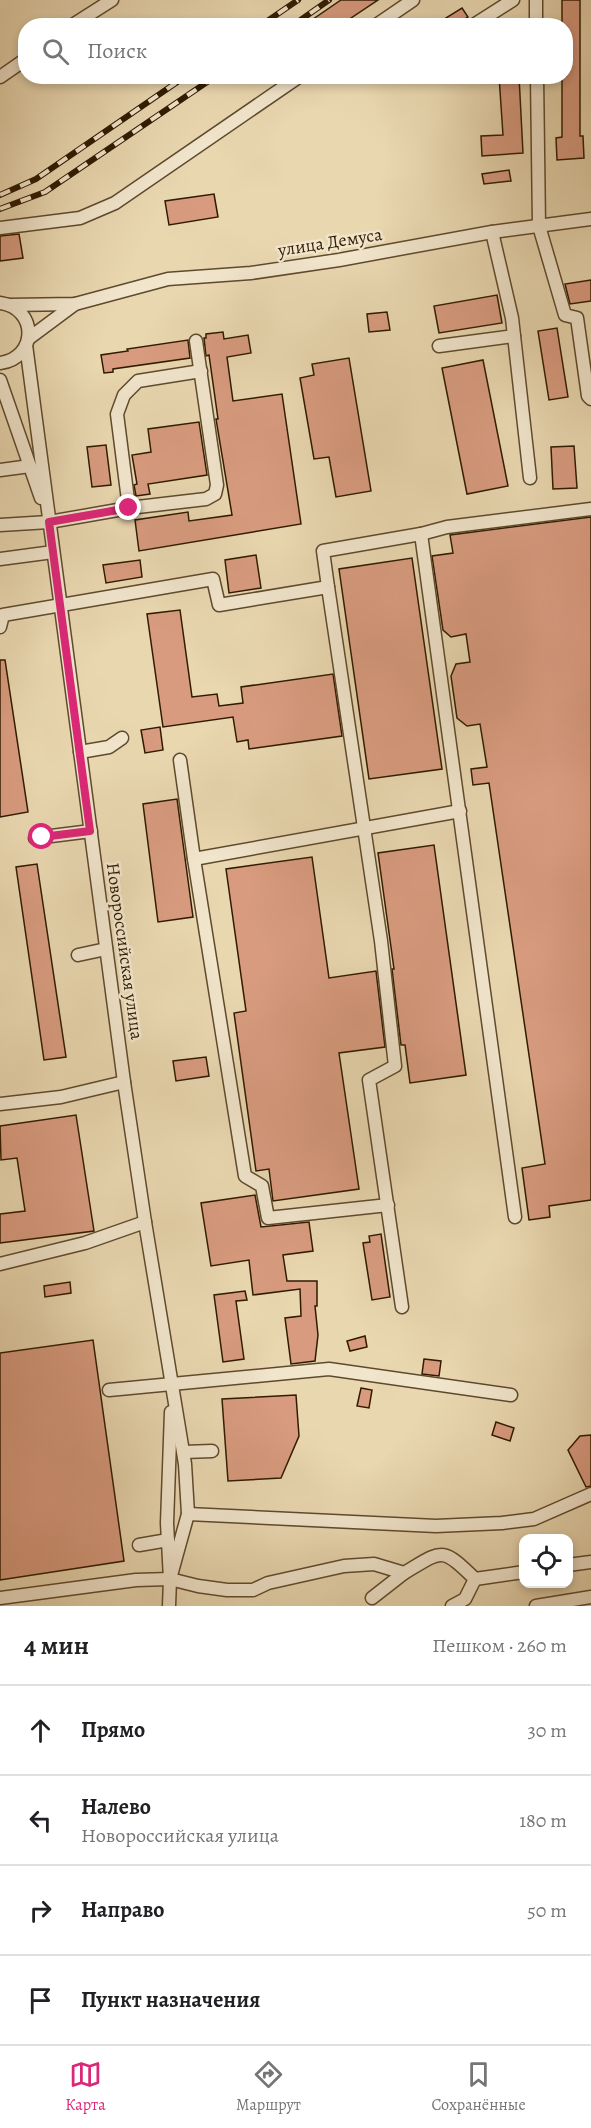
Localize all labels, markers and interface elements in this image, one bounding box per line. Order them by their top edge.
search box [18,18,573,84]
icon: search [39,35,72,68]
text: Поиск [87,36,147,66]
street label: улица Демуса [275,222,384,262]
route end [115,494,141,520]
route start [28,823,54,849]
street label: Новороссийская улица [101,861,149,1042]
map controls [519,1534,573,1588]
button: locate [519,1534,573,1588]
text: 4 мин [24,1628,89,1663]
text: Пешком · 260 m [432,1632,567,1659]
icon: ahead [24,1714,57,1747]
text: Прямо [81,1715,145,1745]
text: 30 m [527,1717,567,1744]
text: Налево [81,1792,151,1822]
icon: left [24,1804,57,1837]
text: 180 m [519,1807,567,1834]
text: Новороссийская улица [81,1822,279,1849]
icon: right [24,1894,57,1927]
text: Направо [81,1895,164,1925]
text: 50 m [527,1897,567,1924]
icon: arrive [24,1984,57,2017]
text: Пункт назначения [81,1985,260,2015]
tab: Карта [65,2058,106,2116]
tab: Маршрут [236,2058,301,2116]
tab: Сохранённые [431,2058,526,2116]

